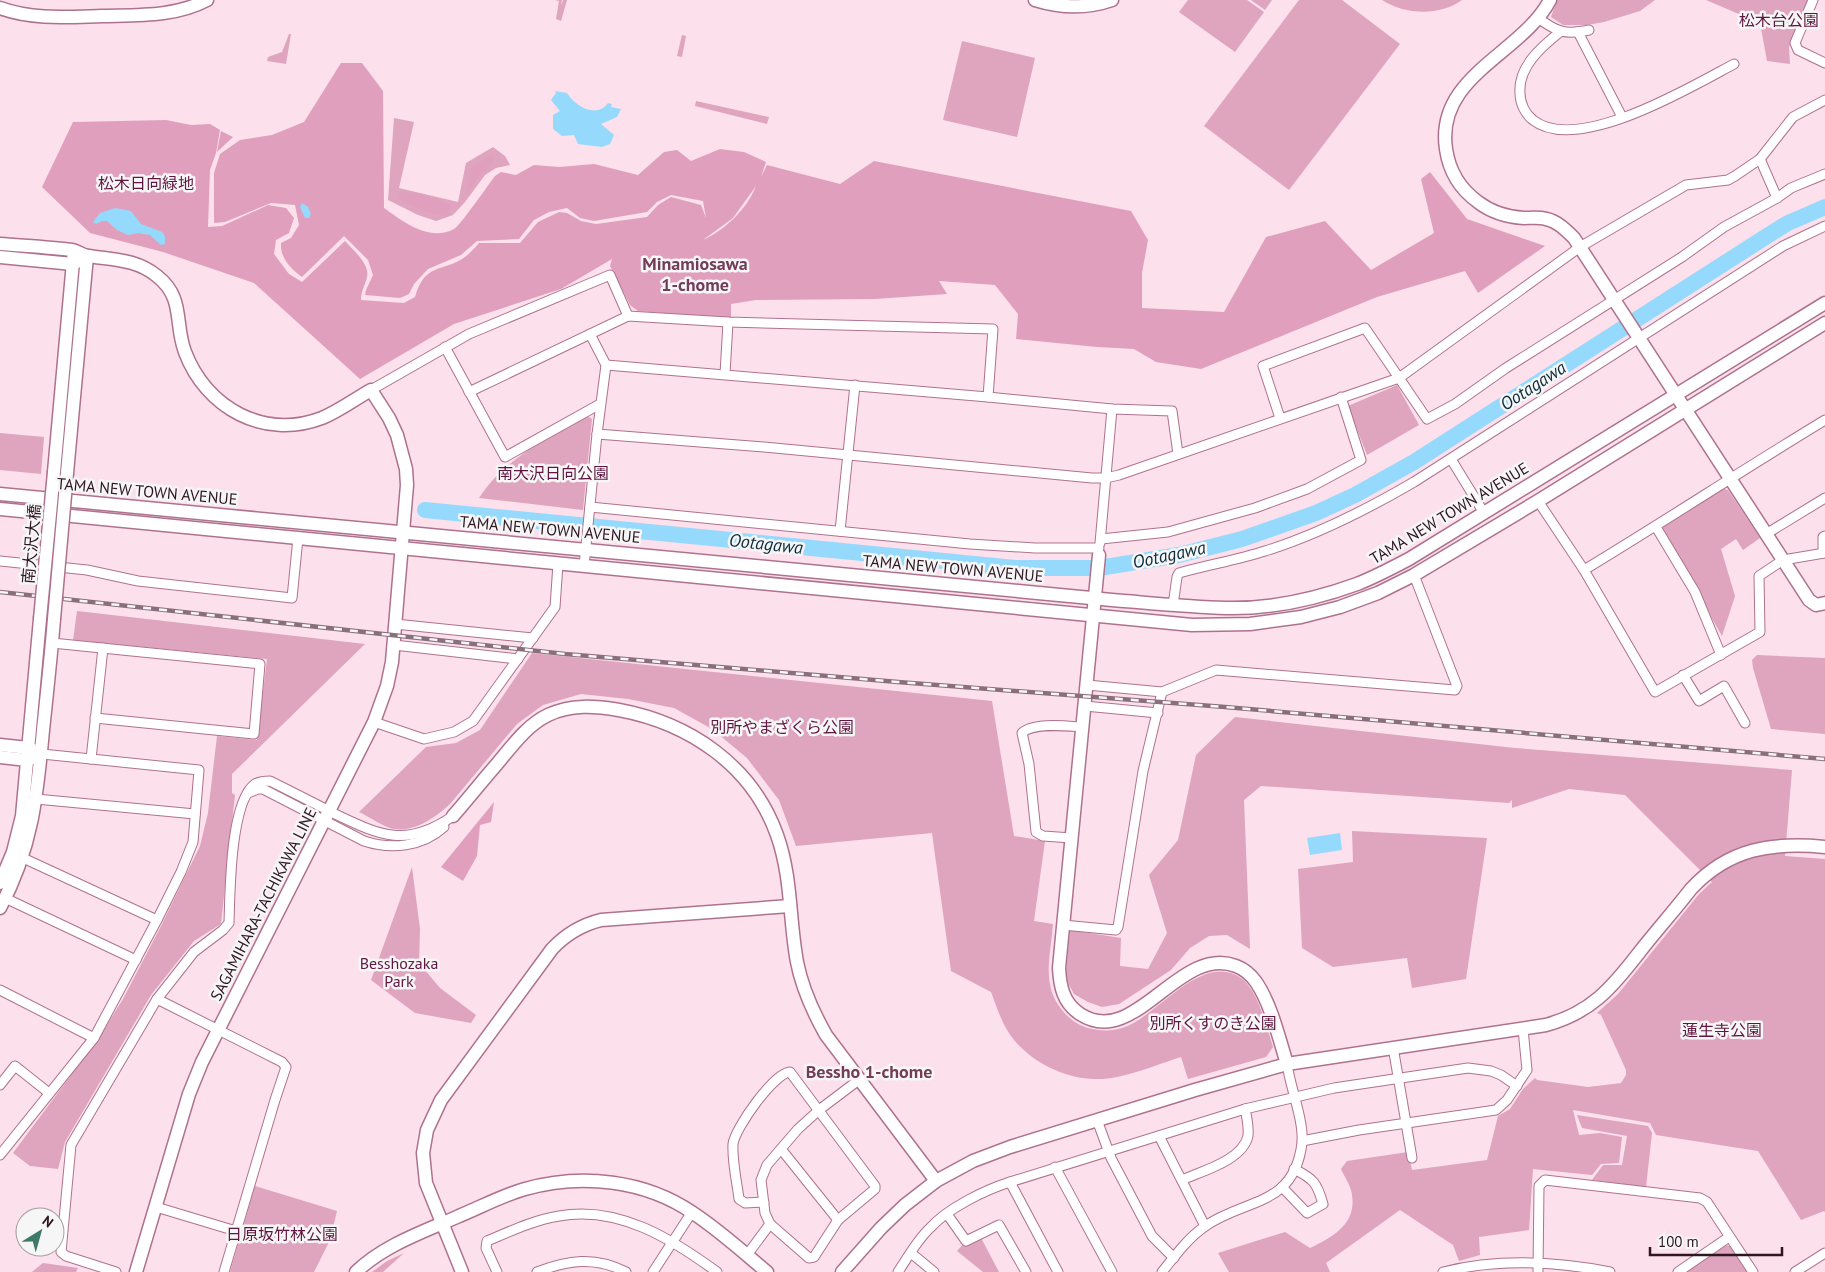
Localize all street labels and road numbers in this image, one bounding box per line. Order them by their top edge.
street label: TAMA NEW TOWN AVENUE [1366,458,1532,568]
street label: TAMA NEW TOWN AVENUE [56,473,238,509]
street label: 南大沢大橋 [18,503,44,585]
street label: TAMA NEW TOWN AVENUE [459,511,641,547]
street label: TAMA NEW TOWN AVENUE [862,550,1044,586]
street label: SAGAMIHARA-TACHIKAWA LINE [206,804,320,1004]

